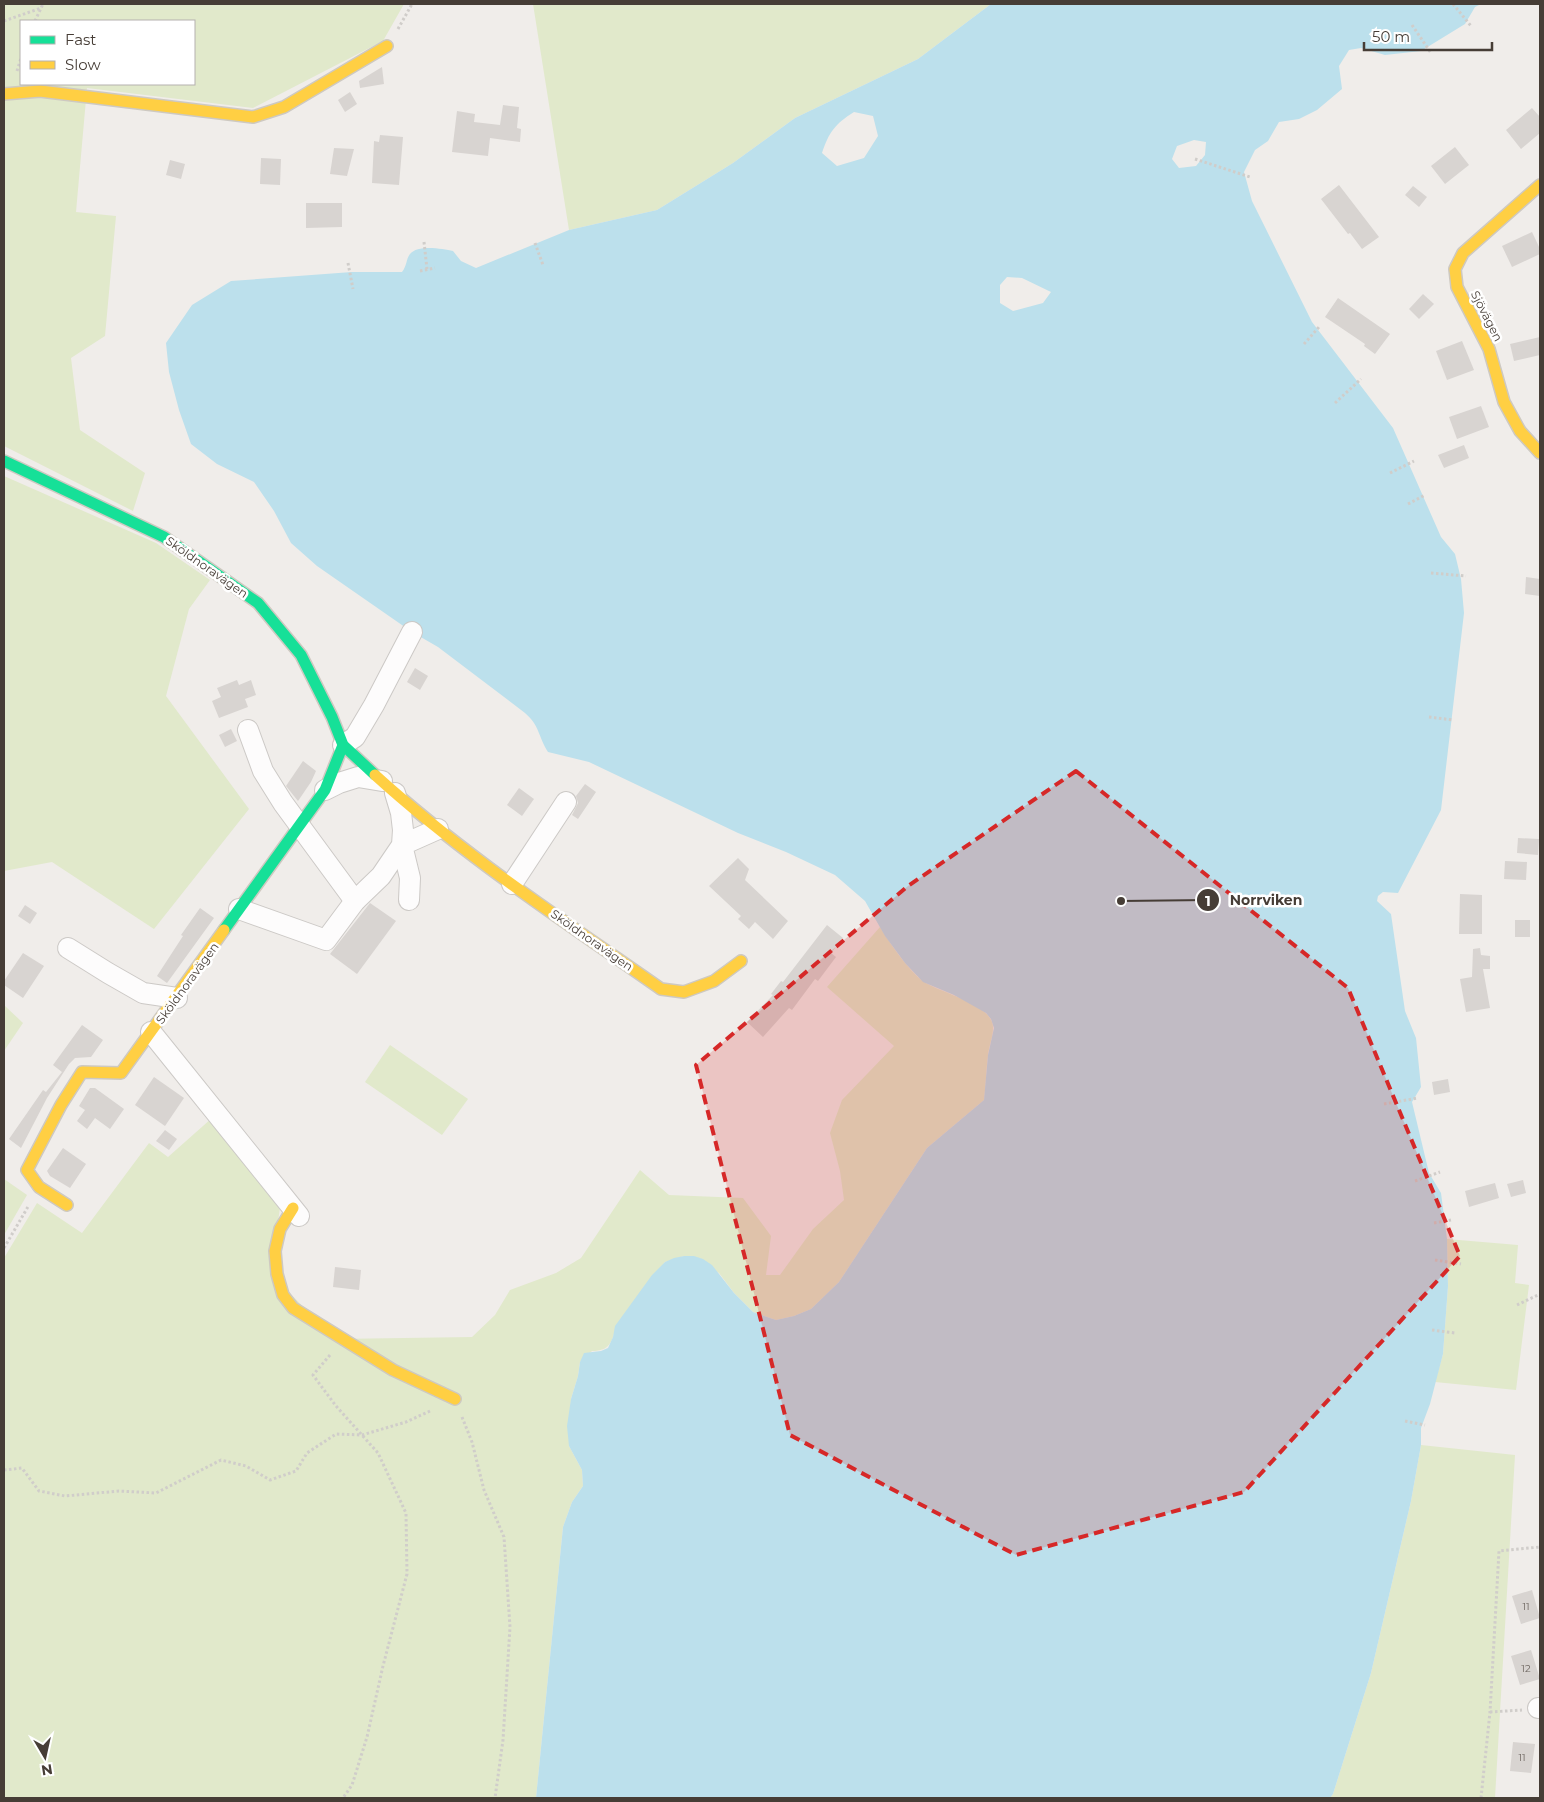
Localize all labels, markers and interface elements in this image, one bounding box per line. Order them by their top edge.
legend [20,20,195,85]
scale bar [1364,20,1492,52]
text: 50 m [1372,27,1410,46]
text: Fast [65,30,96,49]
text: Slow [65,55,101,74]
street label: Sjövägen [1468,288,1506,344]
street label: Sköldnoravägen [163,533,251,601]
callout: Norrviken [1195,886,1313,915]
text: 1 [1205,891,1211,910]
text: Norrviken [1230,891,1302,909]
street label: Sköldnoravägen [548,906,636,974]
street label: Sköldnoravägen [152,939,222,1027]
house number: 11 [1522,1600,1530,1613]
house number: 12 [1521,1662,1531,1675]
north arrow [20,1732,70,1782]
house number: 11 [1518,1751,1526,1764]
text: N [40,1760,54,1780]

